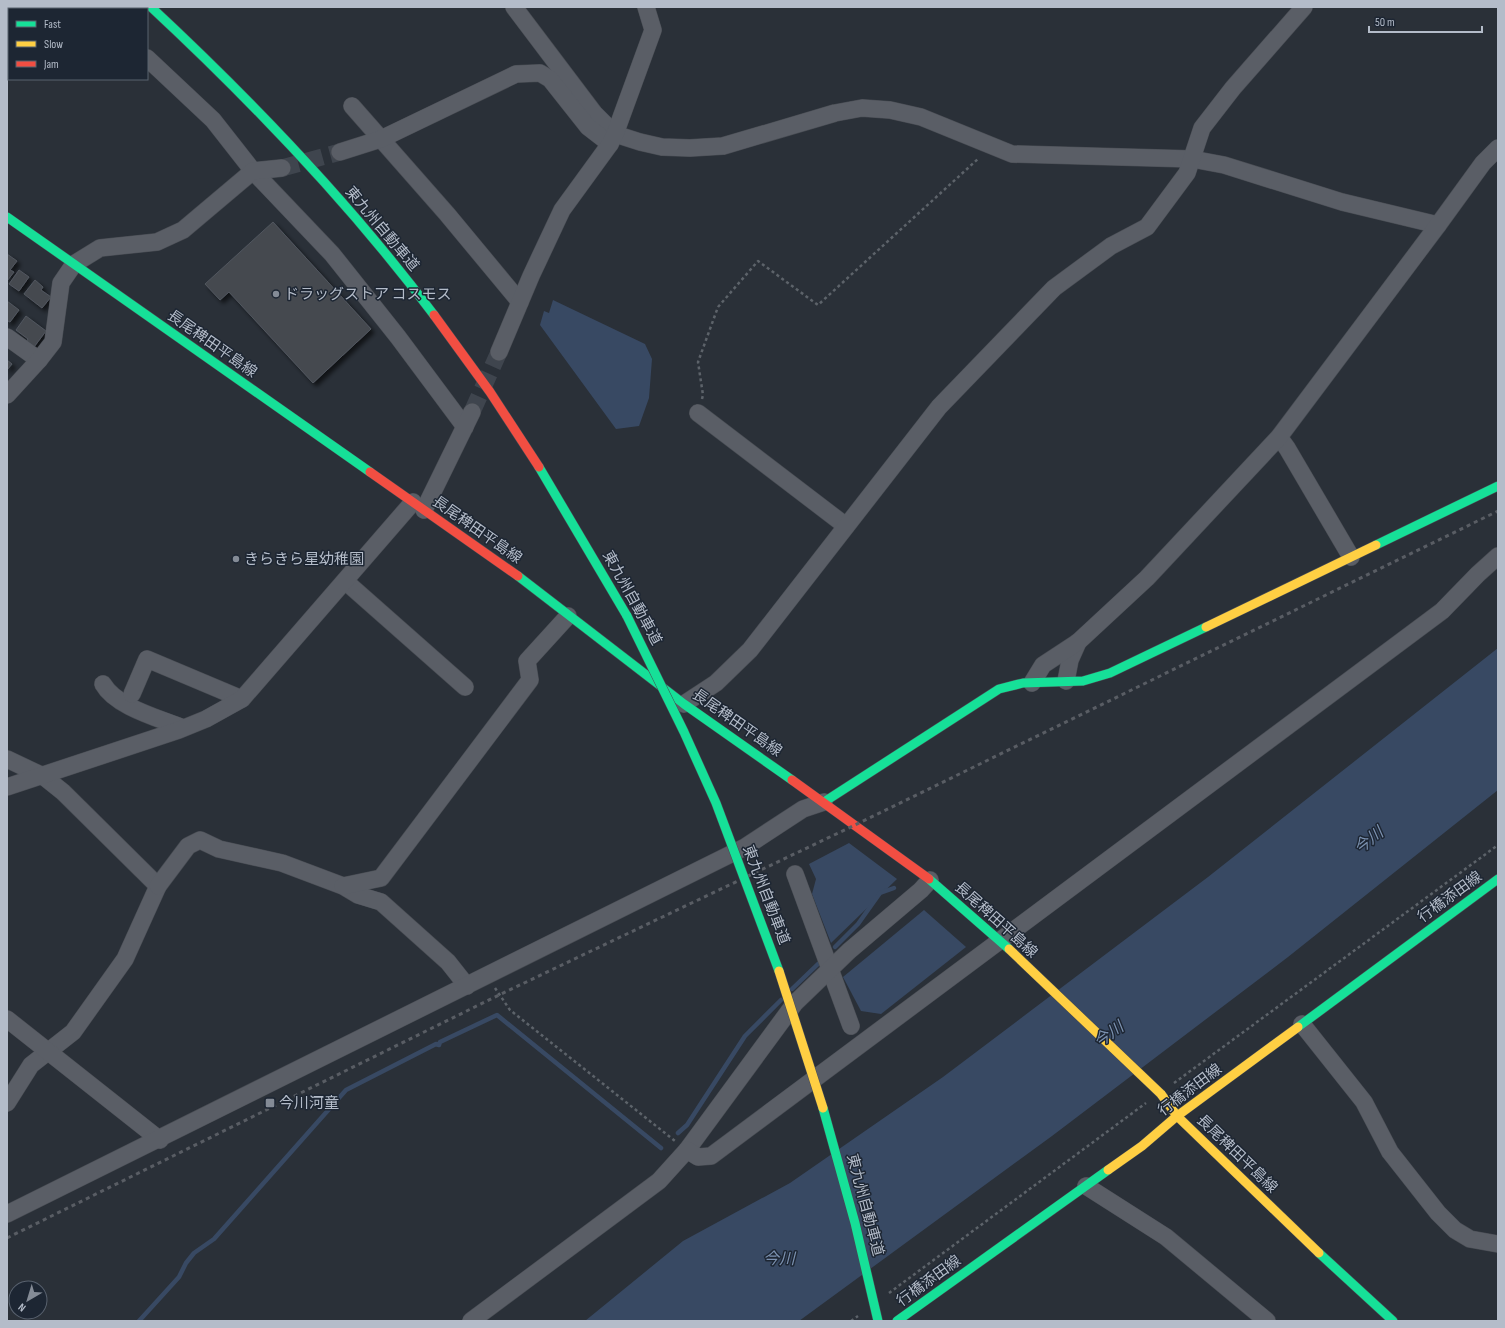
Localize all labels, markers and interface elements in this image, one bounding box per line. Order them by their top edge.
legend [8,8,148,80]
scale bar [1369,8,1482,34]
text: 50 m [1375,15,1395,30]
text: Fast [44,17,61,32]
text: Slow [44,37,63,52]
text: Jam [43,57,59,72]
street label: 東九州自動車道 [341,183,423,275]
place label: ドラッグストア コスモス [284,285,451,304]
marker: ドラッグストア コスモス [271,289,281,299]
street label: 長尾稗田平島線 [164,306,260,382]
street label: 長尾稗田平島線 [429,492,525,568]
street label: 東九州自動車道 [598,547,666,649]
place label: きらきら星幼稚園 [244,550,364,569]
marker: きらきら星幼稚園 [231,554,241,564]
street label: 長尾稗田平島線 [689,685,785,761]
water label: 今川 [1351,822,1389,858]
street label: 東九州自動車道 [738,843,794,947]
street label: 行橋添田線 [1414,867,1486,927]
street label: 長尾稗田平島線 [951,878,1041,962]
water label: 今川 [1090,1017,1129,1052]
street label: 行橋添田線 [1154,1060,1226,1120]
place label: 今川河童 [279,1094,339,1113]
marker: 今川河童 [264,1097,276,1109]
street label: 長尾稗田平島線 [1193,1111,1281,1197]
street label: 東九州自動車道 [842,1152,888,1258]
water label: 今川 [763,1250,797,1269]
street label: 行橋添田線 [893,1251,965,1311]
north arrow [8,1280,48,1320]
text: N [16,1300,28,1314]

